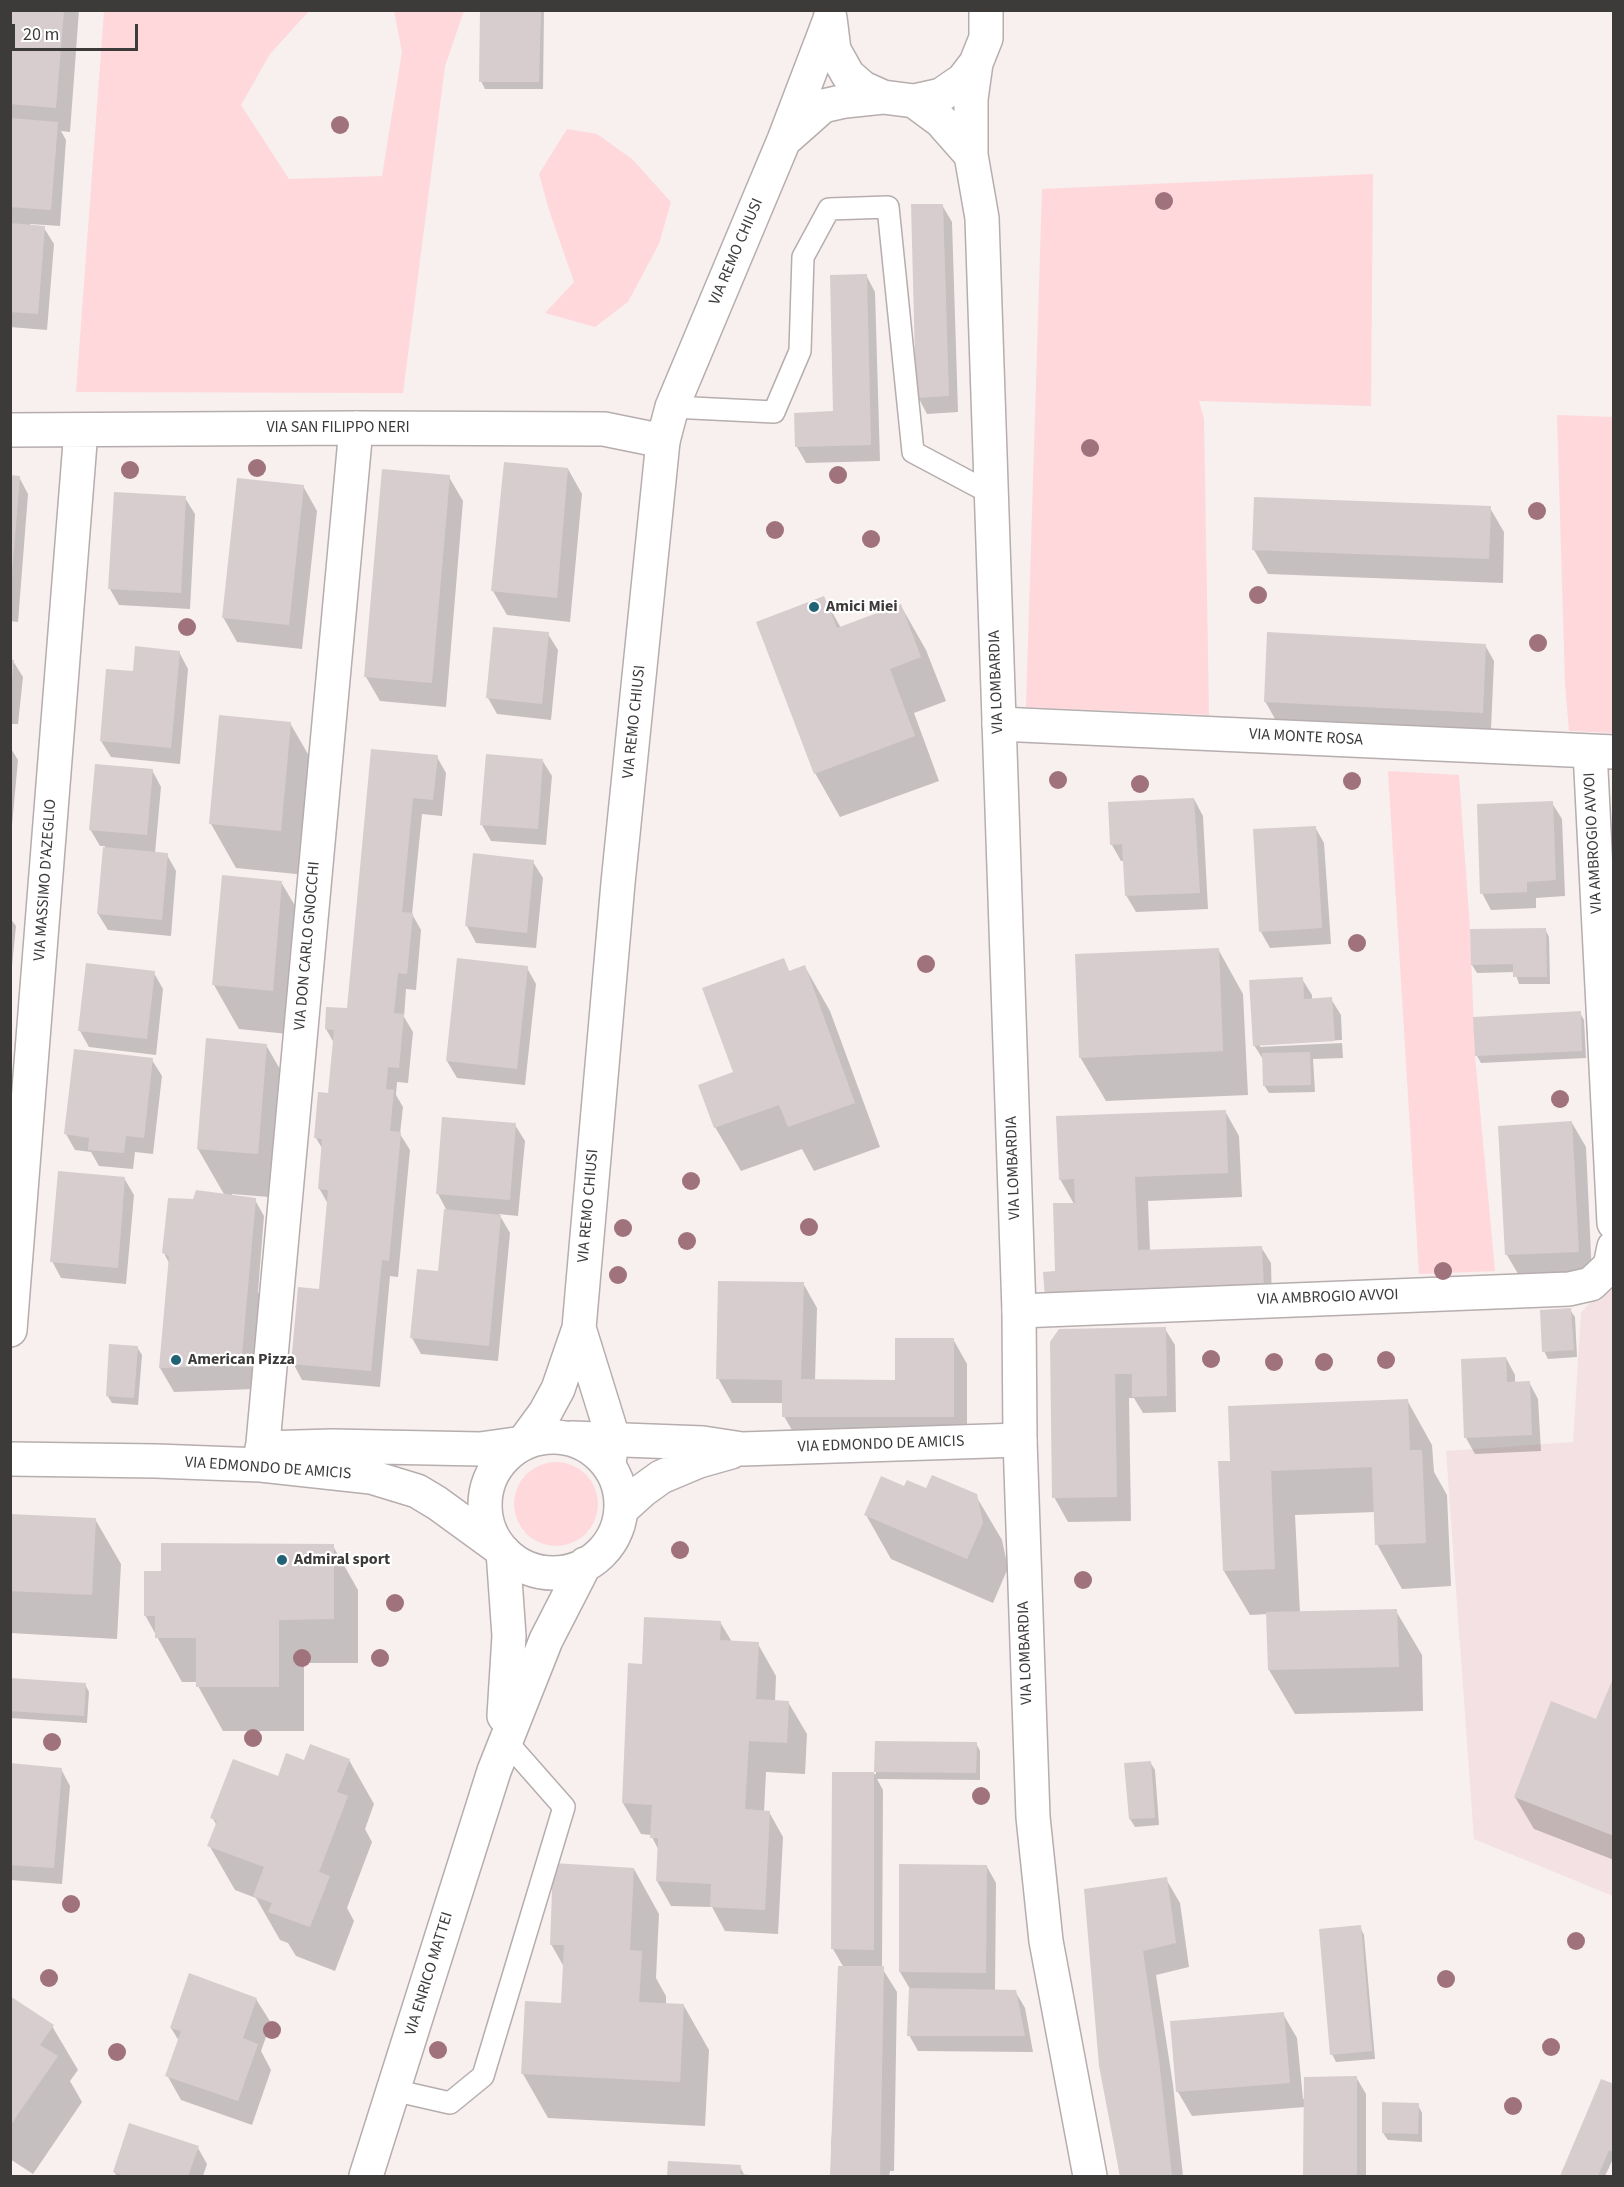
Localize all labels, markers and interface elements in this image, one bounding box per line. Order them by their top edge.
scale bar [15,12,141,50]
text: 20 m [23,22,59,47]
street label: VIA REMO CHIUSI [706,196,768,308]
street label: VIA SAN FILIPPO NERI [266,418,410,438]
place label: Amici Miei [826,597,898,617]
marker: Amici Miei [807,600,821,614]
street label: VIA LOMBARDIA [986,630,1008,734]
street label: VIA REMO CHIUSI [619,664,651,780]
street label: VIA MONTE ROSA [1249,725,1363,751]
street label: VIA AMBROGIO AVVOI [1581,772,1607,914]
street label: VIA MASSIMO D'AZEGLIO [31,798,61,962]
street label: VIA DON CARLO GNOCCHI [291,861,325,1031]
street label: VIA LOMBARDIA [1003,1116,1025,1220]
street label: VIA REMO CHIUSI [574,1148,604,1264]
street label: VIA AMBROGIO AVVOI [1257,1286,1399,1310]
place label: American Pizza [188,1350,295,1370]
marker: American Pizza [169,1353,183,1367]
street label: VIA EDMONDO DE AMICIS [797,1432,965,1458]
street label: VIA EDMONDO DE AMICIS [184,1454,352,1484]
place label: Admiral sport [294,1550,390,1570]
marker: Admiral sport [275,1553,289,1567]
street label: VIA LOMBARDIA [1015,1601,1037,1705]
street label: VIA ENRICO MATTEI [402,1910,458,2038]

